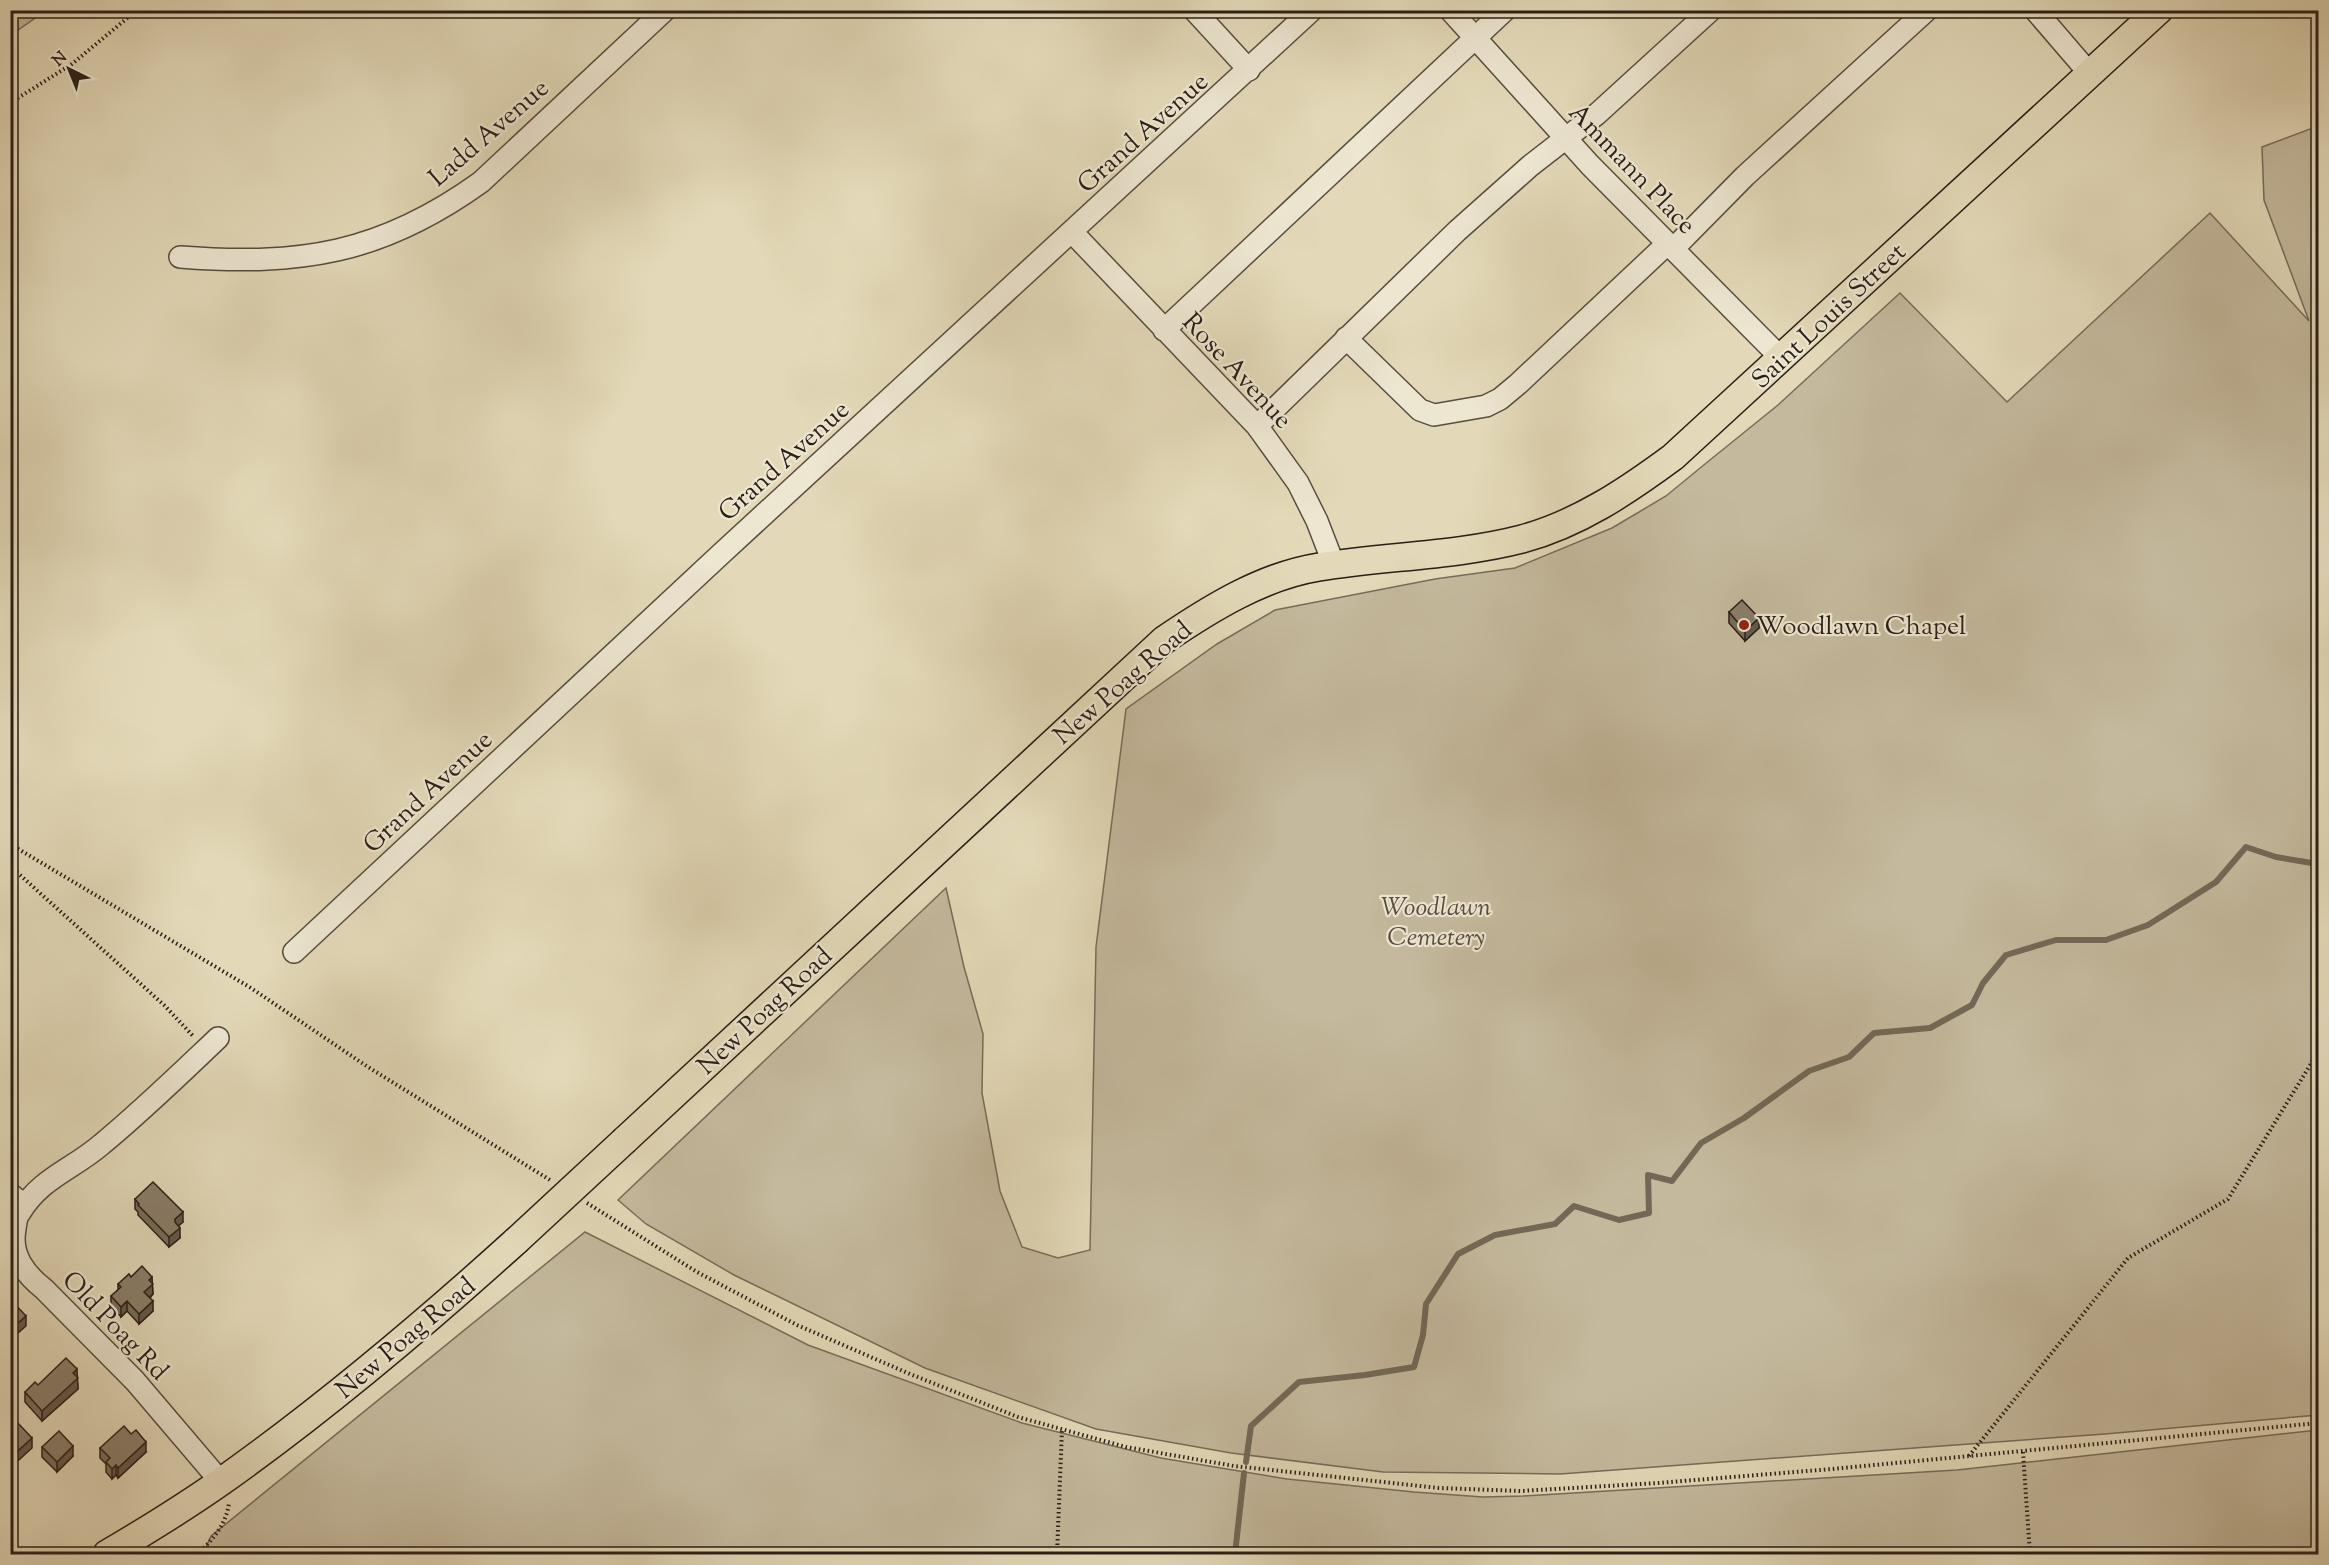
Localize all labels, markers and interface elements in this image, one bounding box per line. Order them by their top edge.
north arrow [39,39,99,99]
text: N [48,47,73,73]
street label: Grand Avenue [1070,65,1217,203]
street label: Ladd Avenue [421,71,558,197]
street label: Ammann Place [1559,96,1703,244]
street label: Saint Louis Street [1744,235,1915,398]
street label: Rose Avenue [1173,305,1300,438]
street label: Grand Avenue [711,393,858,531]
place label: Woodlawn Chapel [1756,609,1966,646]
street label: New Poag Road [1046,613,1201,755]
marker: Woodlawn Chapel [1737,618,1751,632]
street label: Grand Avenue [356,723,502,863]
park label: Woodlawn Cemetery [1381,890,1492,957]
street label: New Poag Road [690,939,842,1084]
street label: Old Poag Rd [52,1264,176,1390]
street label: New Poag Road [328,1269,485,1409]

